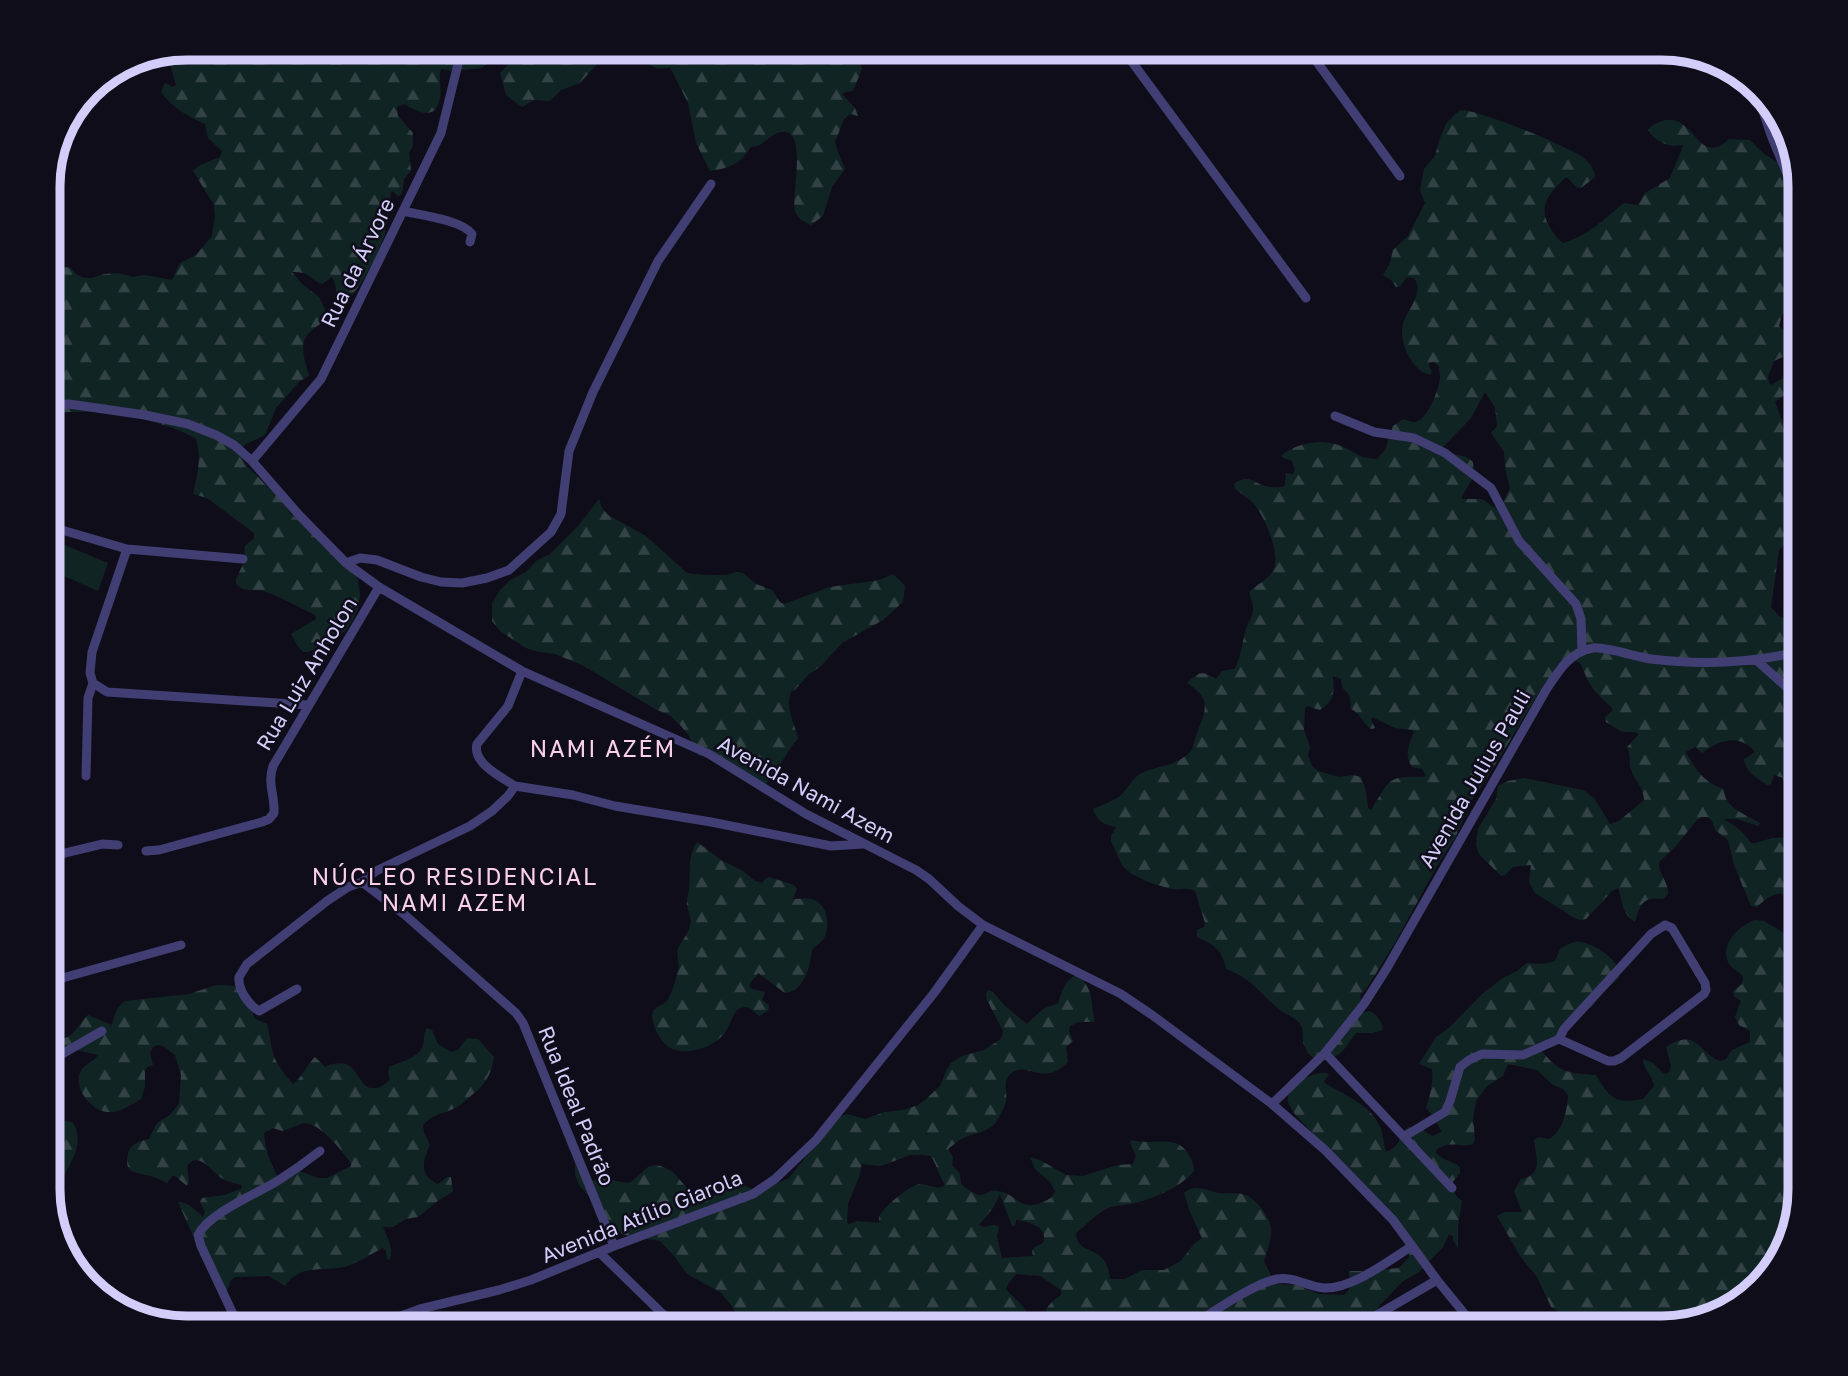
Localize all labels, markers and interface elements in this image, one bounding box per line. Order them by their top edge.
street label: Rua da Árvore [315,194,400,331]
street label: Rua Luiz Anholon [250,592,362,755]
street label: Avenida Julius Pauli [1413,685,1536,872]
street label: Avenida Nami Azem [714,730,899,848]
district label: NAMI AZÉM [530,734,676,762]
district label: NÚCLEO RESIDENCIAL NAMI AZEM [312,862,598,916]
street label: Rua Ideal Padrão [533,1022,621,1189]
street label: Avenida Atílio Giarola [537,1164,746,1268]

